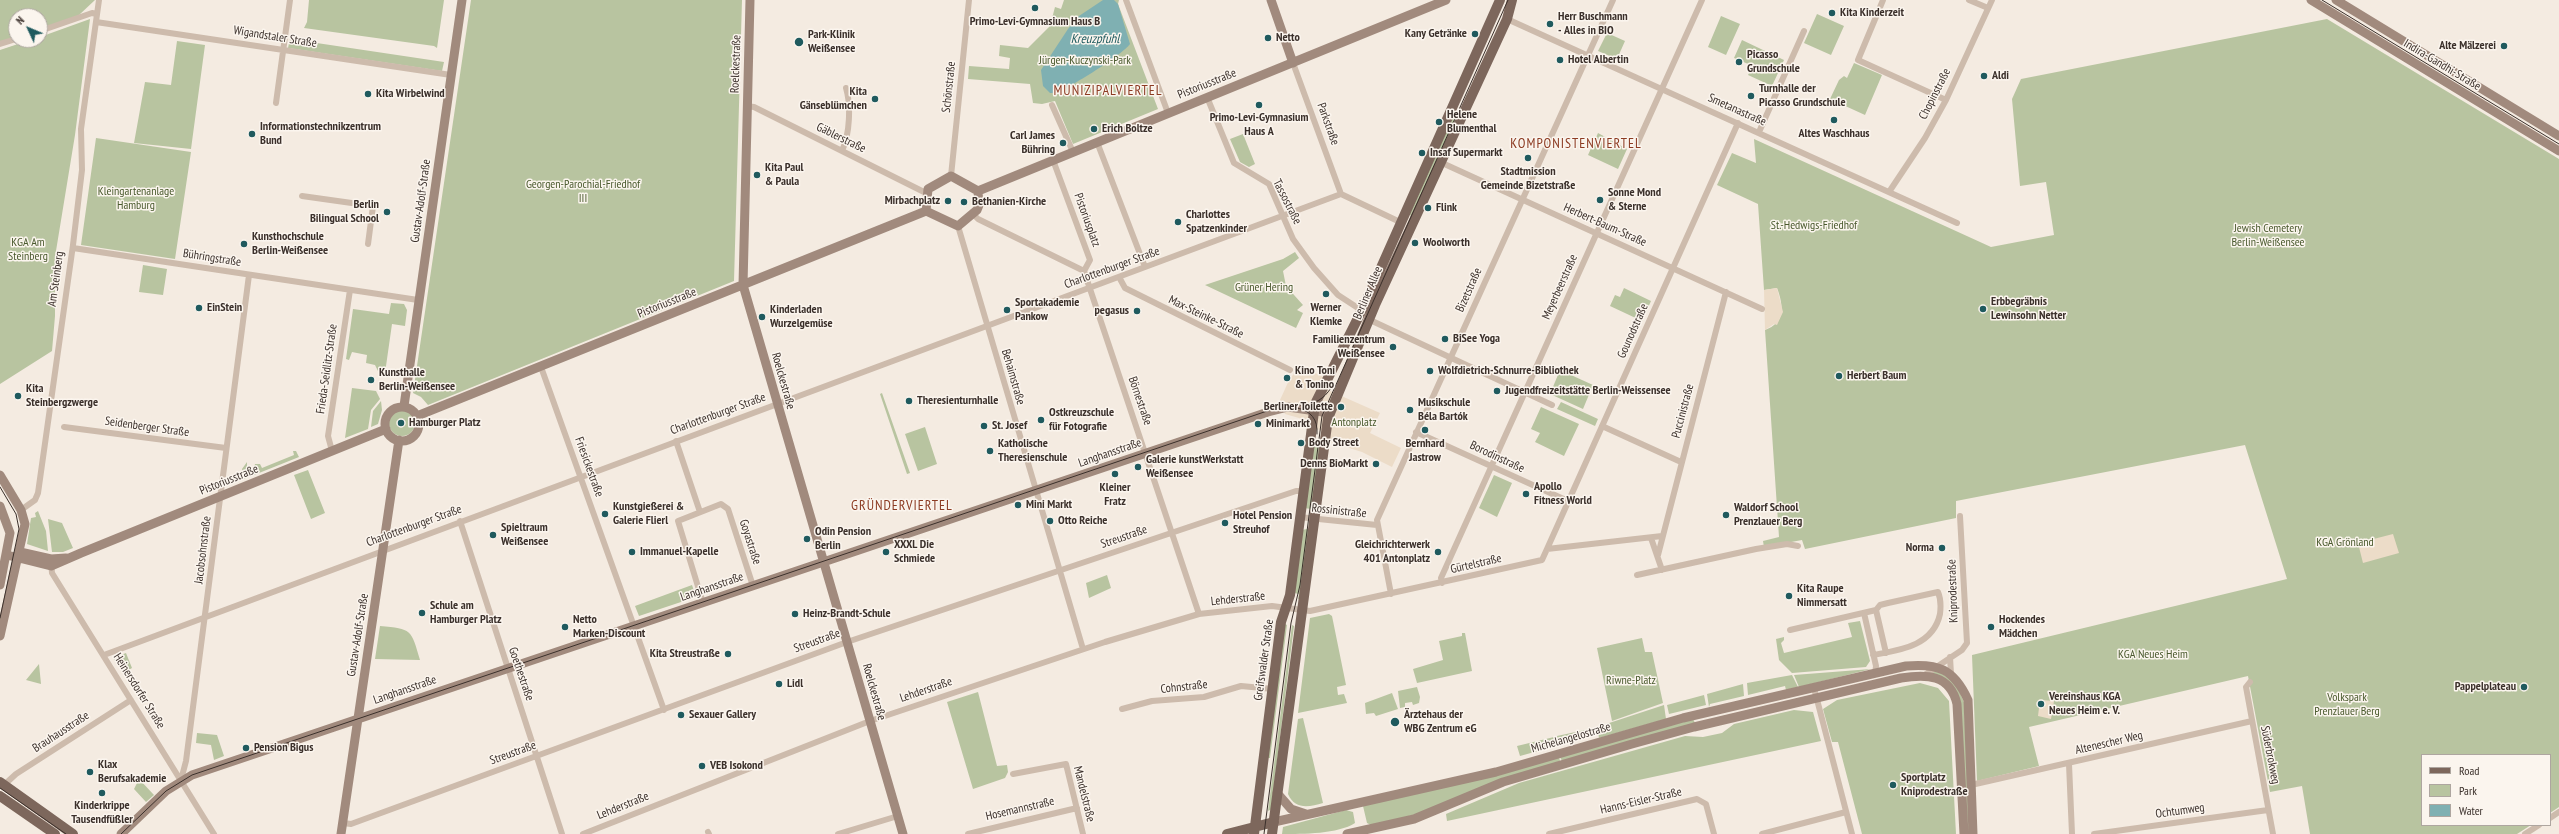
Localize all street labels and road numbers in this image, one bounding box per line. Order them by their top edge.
street label: Wigandstaler Straße [232,23,318,51]
street label: Roelckestraße [728,35,744,93]
street label: Indira-Gandhi-Straße [2401,36,2483,94]
street label: Schönstraße [939,61,959,113]
street label: Pistoriusstraße [1176,66,1238,102]
street label: Chopinstraße [1916,66,1954,122]
street label: Smetanastraße [1706,91,1768,129]
street label: Parkstraße [1314,101,1342,147]
street label: Gäblerstraße [814,120,868,156]
street label: Gustav-Adolf-Straße [408,158,434,244]
street label: Tassostraße [1270,177,1304,227]
street label: Pistoriusplatz [1071,191,1103,249]
street label: Herbert-Baum-Straße [1561,200,1649,250]
street label: Charlottenburger Straße [1062,244,1162,292]
street label: Bühringstraße [182,246,242,270]
street label: Am Steinberg [45,250,67,308]
street label: Meyerbeerstraße [1539,252,1581,322]
street label: Berliner Allee [1350,264,1386,322]
street label: Bizetstraße [1453,266,1485,314]
street label: Pistoriusstraße [636,285,698,321]
street label: Max-Steinke-Straße [1166,293,1246,341]
street label: Gounodstraße [1615,301,1651,361]
street label: Frieda-Seidlitz-Straße [314,323,340,415]
street label: Behaimstraße [998,347,1028,407]
street label: Roelckestraße [768,351,798,411]
street label: Börnestraße [1125,375,1155,427]
street label: Puccinistraße [1669,382,1697,440]
street label: Charlottenburger Straße [668,390,768,438]
street label: Seidenberger Straße [104,414,190,440]
street label: Friesickestraße [572,435,606,499]
street label: Langhansstraße [1077,435,1143,471]
street label: Borodinstraße [1467,438,1527,476]
street label: Pistoriusstraße [198,462,260,498]
street label: Rossinistraße [1311,501,1367,521]
street label: Charlottenburger Straße [364,502,464,550]
street label: Jacobsohnstraße [192,515,214,585]
street label: Goyastraße [736,518,764,566]
street label: Streustraße [1099,522,1149,552]
street label: Gürtelstraße [1449,551,1503,577]
street label: Kniprodestraße [1945,559,1961,623]
street label: Langhansstraße [679,569,745,605]
street label: Lehderstraße [1210,589,1266,609]
street label: Gustav-Adolf-Straße [344,592,372,678]
street label: Greifswalder Straße [1251,618,1277,702]
street label: Streustraße [792,626,842,656]
street label: Goethestraße [505,645,537,703]
street label: Heinersdorfer Straße [110,651,168,731]
street label: Roelckestraße [859,662,889,722]
street label: Langhansstraße [372,672,438,708]
street label: Lehderstraße [898,674,954,706]
street label: Cohnstraße [1160,677,1208,697]
street label: Brauhausstraße [30,708,92,756]
street label: Michelangelostraße [1530,720,1612,756]
street label: Süderbrokweg [2257,725,2283,785]
street label: Altenescher Weg [2074,728,2144,758]
street label: Streustraße [488,738,538,768]
street label: Mandelstraße [1070,765,1098,823]
street label: Hanns-Eisler-Straße [1599,785,1683,817]
street label: Lehderstraße [595,789,651,823]
street label: Hosemannstraße [984,794,1056,824]
street label: Ochtumweg [2155,800,2205,822]

